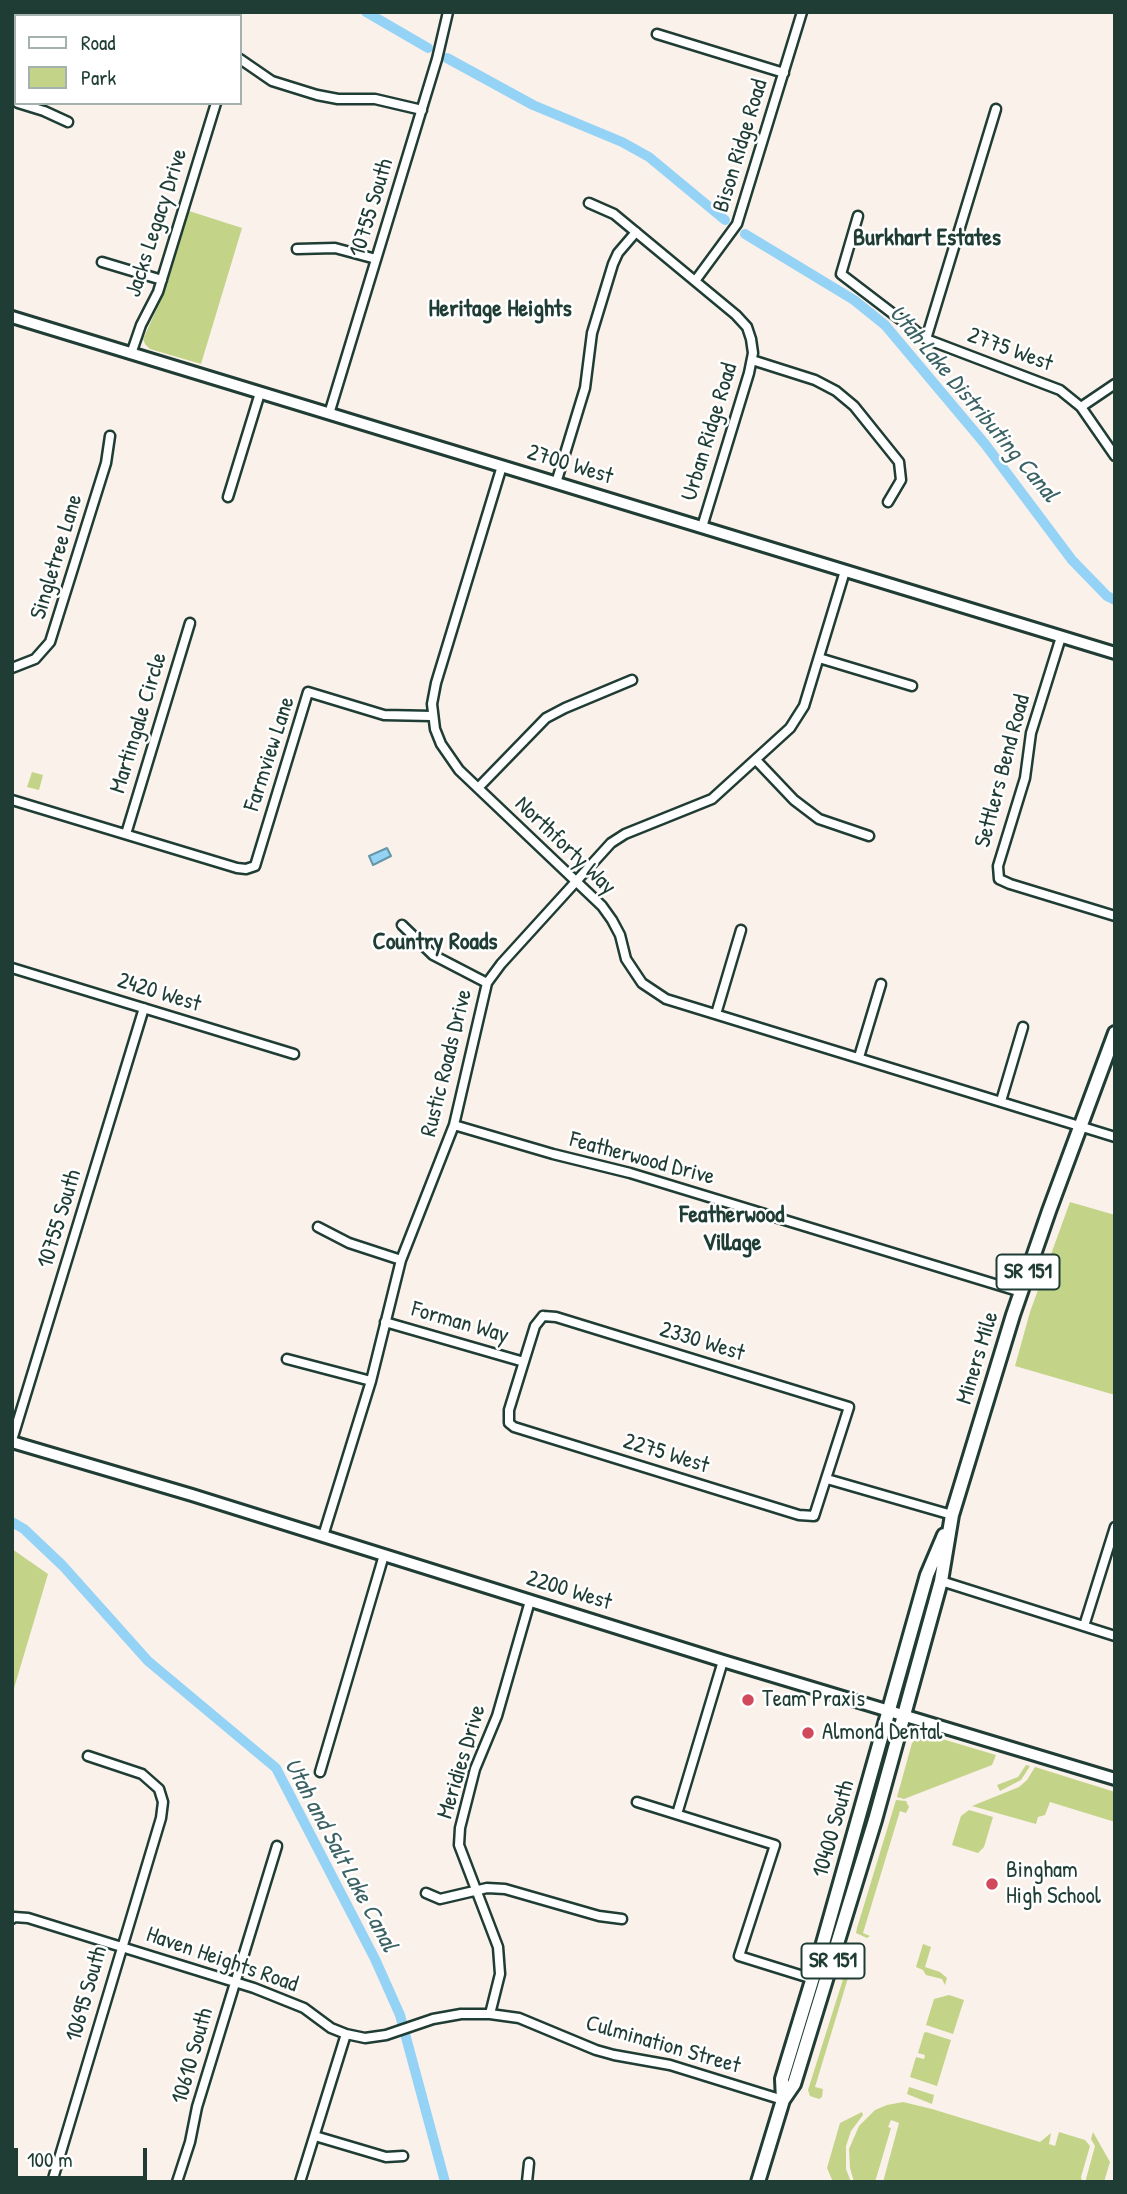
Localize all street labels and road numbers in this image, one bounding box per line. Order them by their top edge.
street label: Bison Ridge Road [708,76,774,216]
street label: Jacks Legacy Drive [120,145,194,301]
street label: 10755 South [344,155,400,261]
street label: 2775 West [964,322,1056,378]
street label: Urban Ridge Road [676,360,744,504]
street label: 2700 West [524,439,616,491]
street label: Singletree Lane [25,491,89,623]
street label: Martingale Circle [105,649,173,797]
street label: Settlers Bend Road [969,692,1037,850]
street label: Farmview Lane [239,693,301,815]
street label: Northforty Way [509,791,621,901]
street label: 2420 West [114,967,204,1019]
street label: Rustic Roads Drive [415,986,479,1140]
street label: Featherwood Drive [566,1126,718,1192]
street label: 10755 South [32,1166,88,1272]
road number: SR 151 [996,1254,1060,1290]
street label: Forman Way [408,1296,512,1350]
street label: Miners Mile [951,1308,1005,1408]
street label: 2330 West [656,1316,748,1368]
street label: 2275 West [620,1428,712,1480]
street label: 2200 West [523,1565,615,1617]
street label: Meridies Drive [432,1702,492,1822]
street label: 10400 South [807,1777,861,1881]
street label: Haven Heights Road [143,1921,301,1999]
street label: 10695 South [60,1943,114,2045]
road number: SR 151 [802,1944,864,1979]
street label: 10610 South [166,2005,220,2107]
street label: Culmination Street [582,2010,744,2080]

